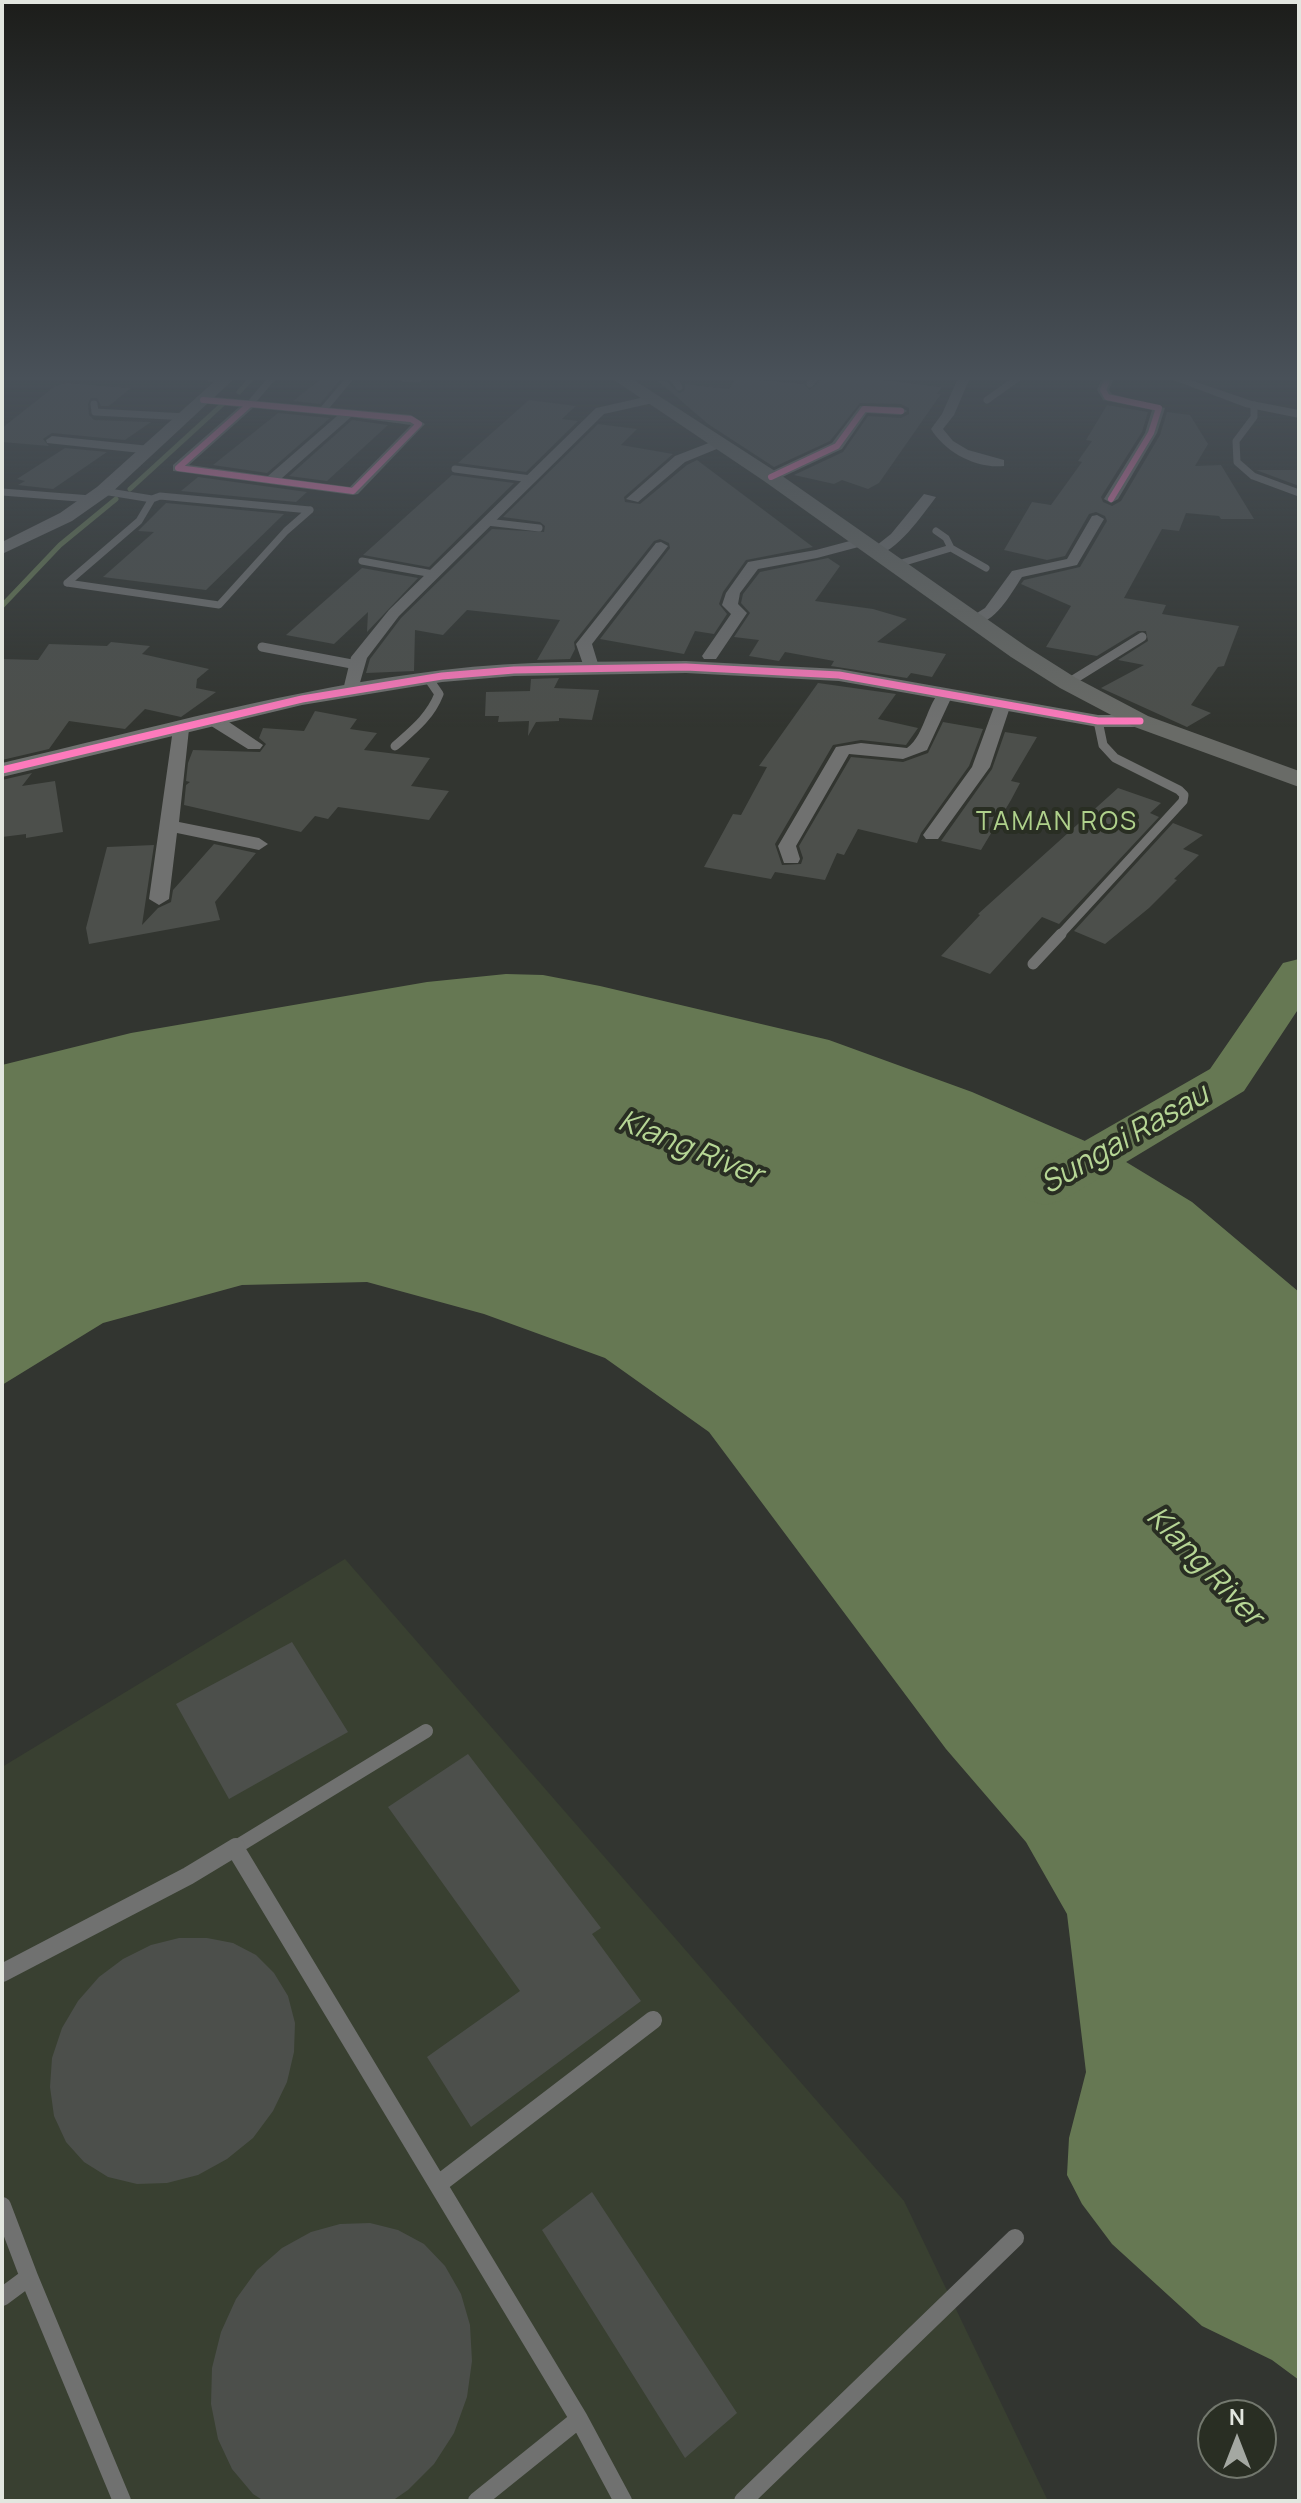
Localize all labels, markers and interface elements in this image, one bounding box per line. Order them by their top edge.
district label: TAMAN ROS [976,807,1138,839]
water label: Sungai Rasau [1035,1078,1215,1202]
water label: Klang River [613,1104,767,1194]
water label: Klang River [1138,1500,1270,1634]
north arrow [1197,2399,1277,2479]
text: N [1229,2402,1245,2432]

